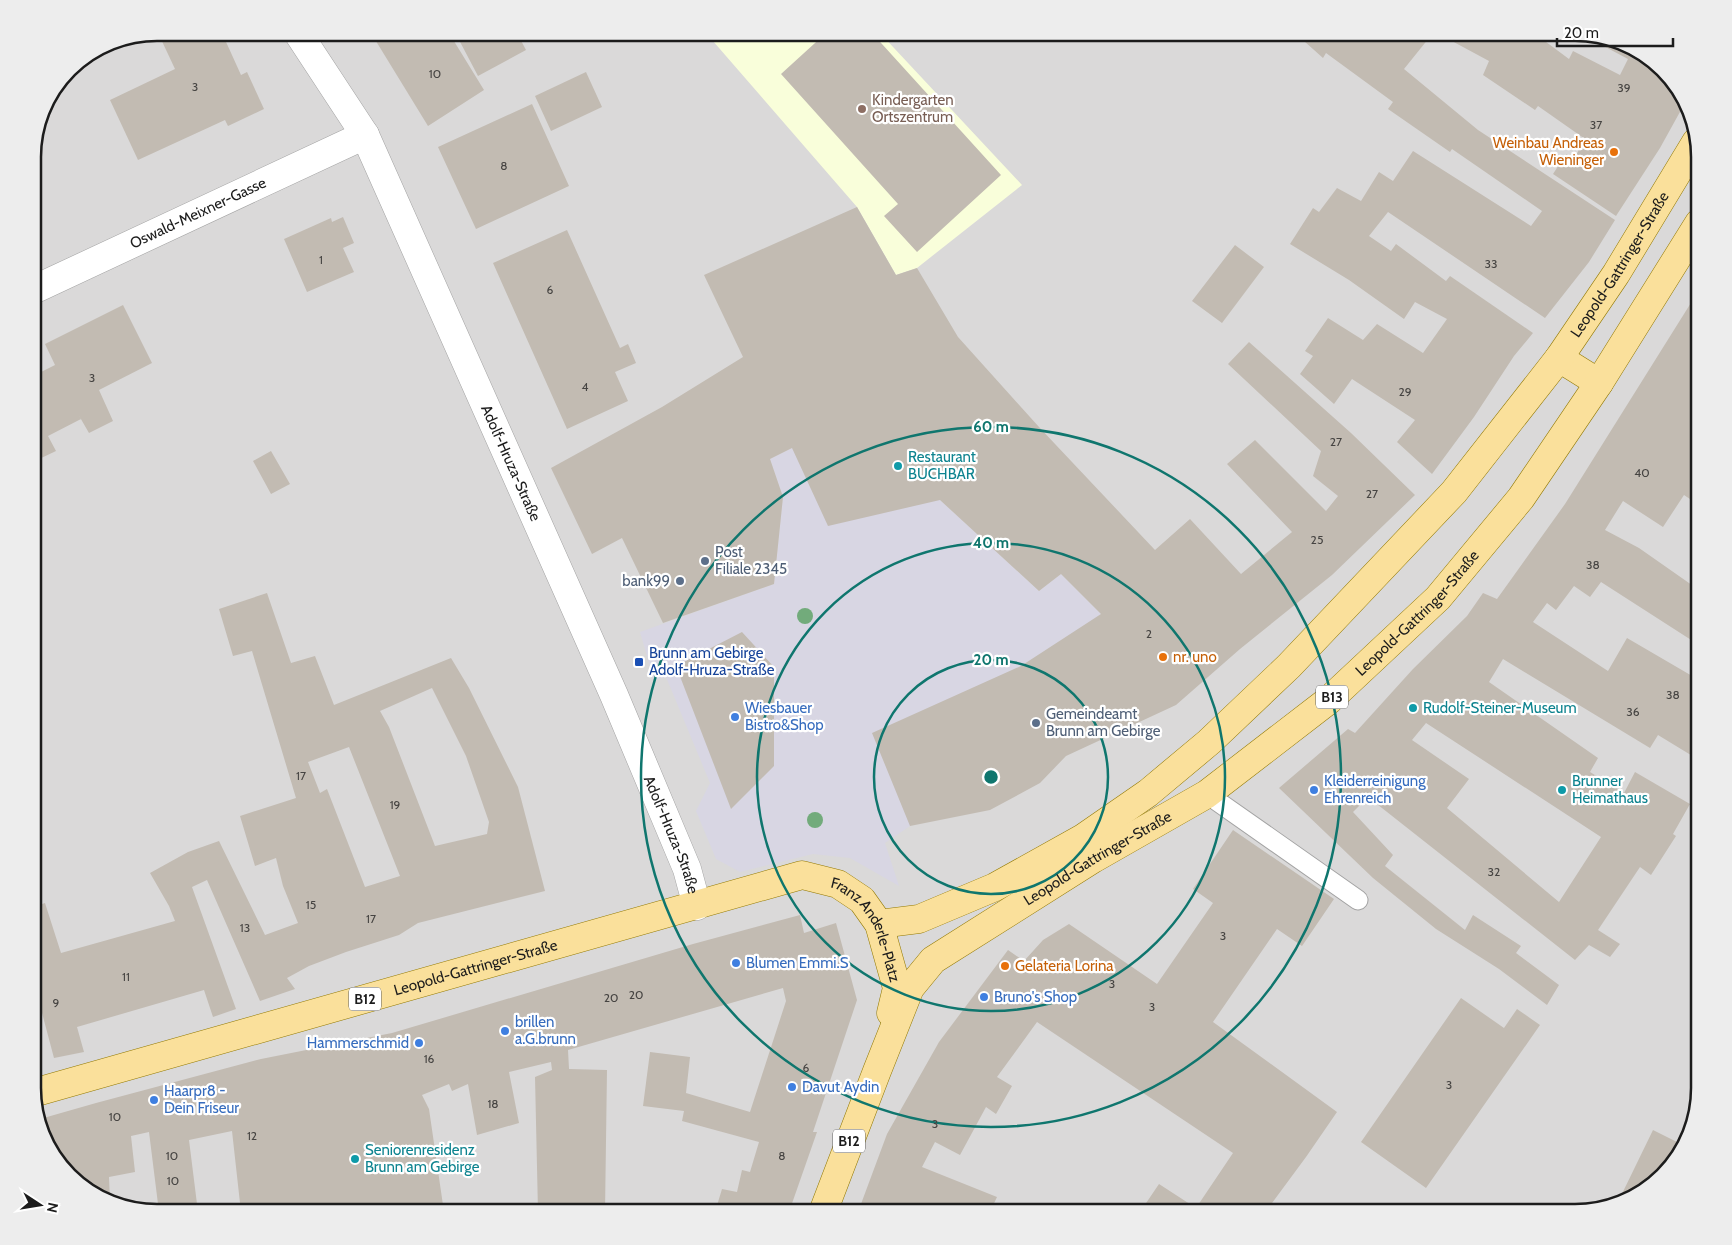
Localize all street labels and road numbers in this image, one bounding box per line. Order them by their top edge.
street label: Oswald-Meixner-Gasse [127,173,269,253]
street label: Leopold-Gattringer-Straße [1567,188,1673,341]
street label: Adolf-Hruza-Straße [477,402,545,524]
street label: Leopold-Gattringer-Straße [1352,546,1483,680]
road number: B13 [1316,686,1348,709]
street label: Adolf-Hruza-Straße [640,773,702,896]
street label: Leopold-Gattringer-Straße [1020,807,1175,909]
street label: Franz Anderle-Platz [829,874,904,984]
street label: Leopold-Gattringer-Straße [392,936,560,999]
road number: B12 [349,988,381,1011]
road number: B12 [833,1130,865,1152]

